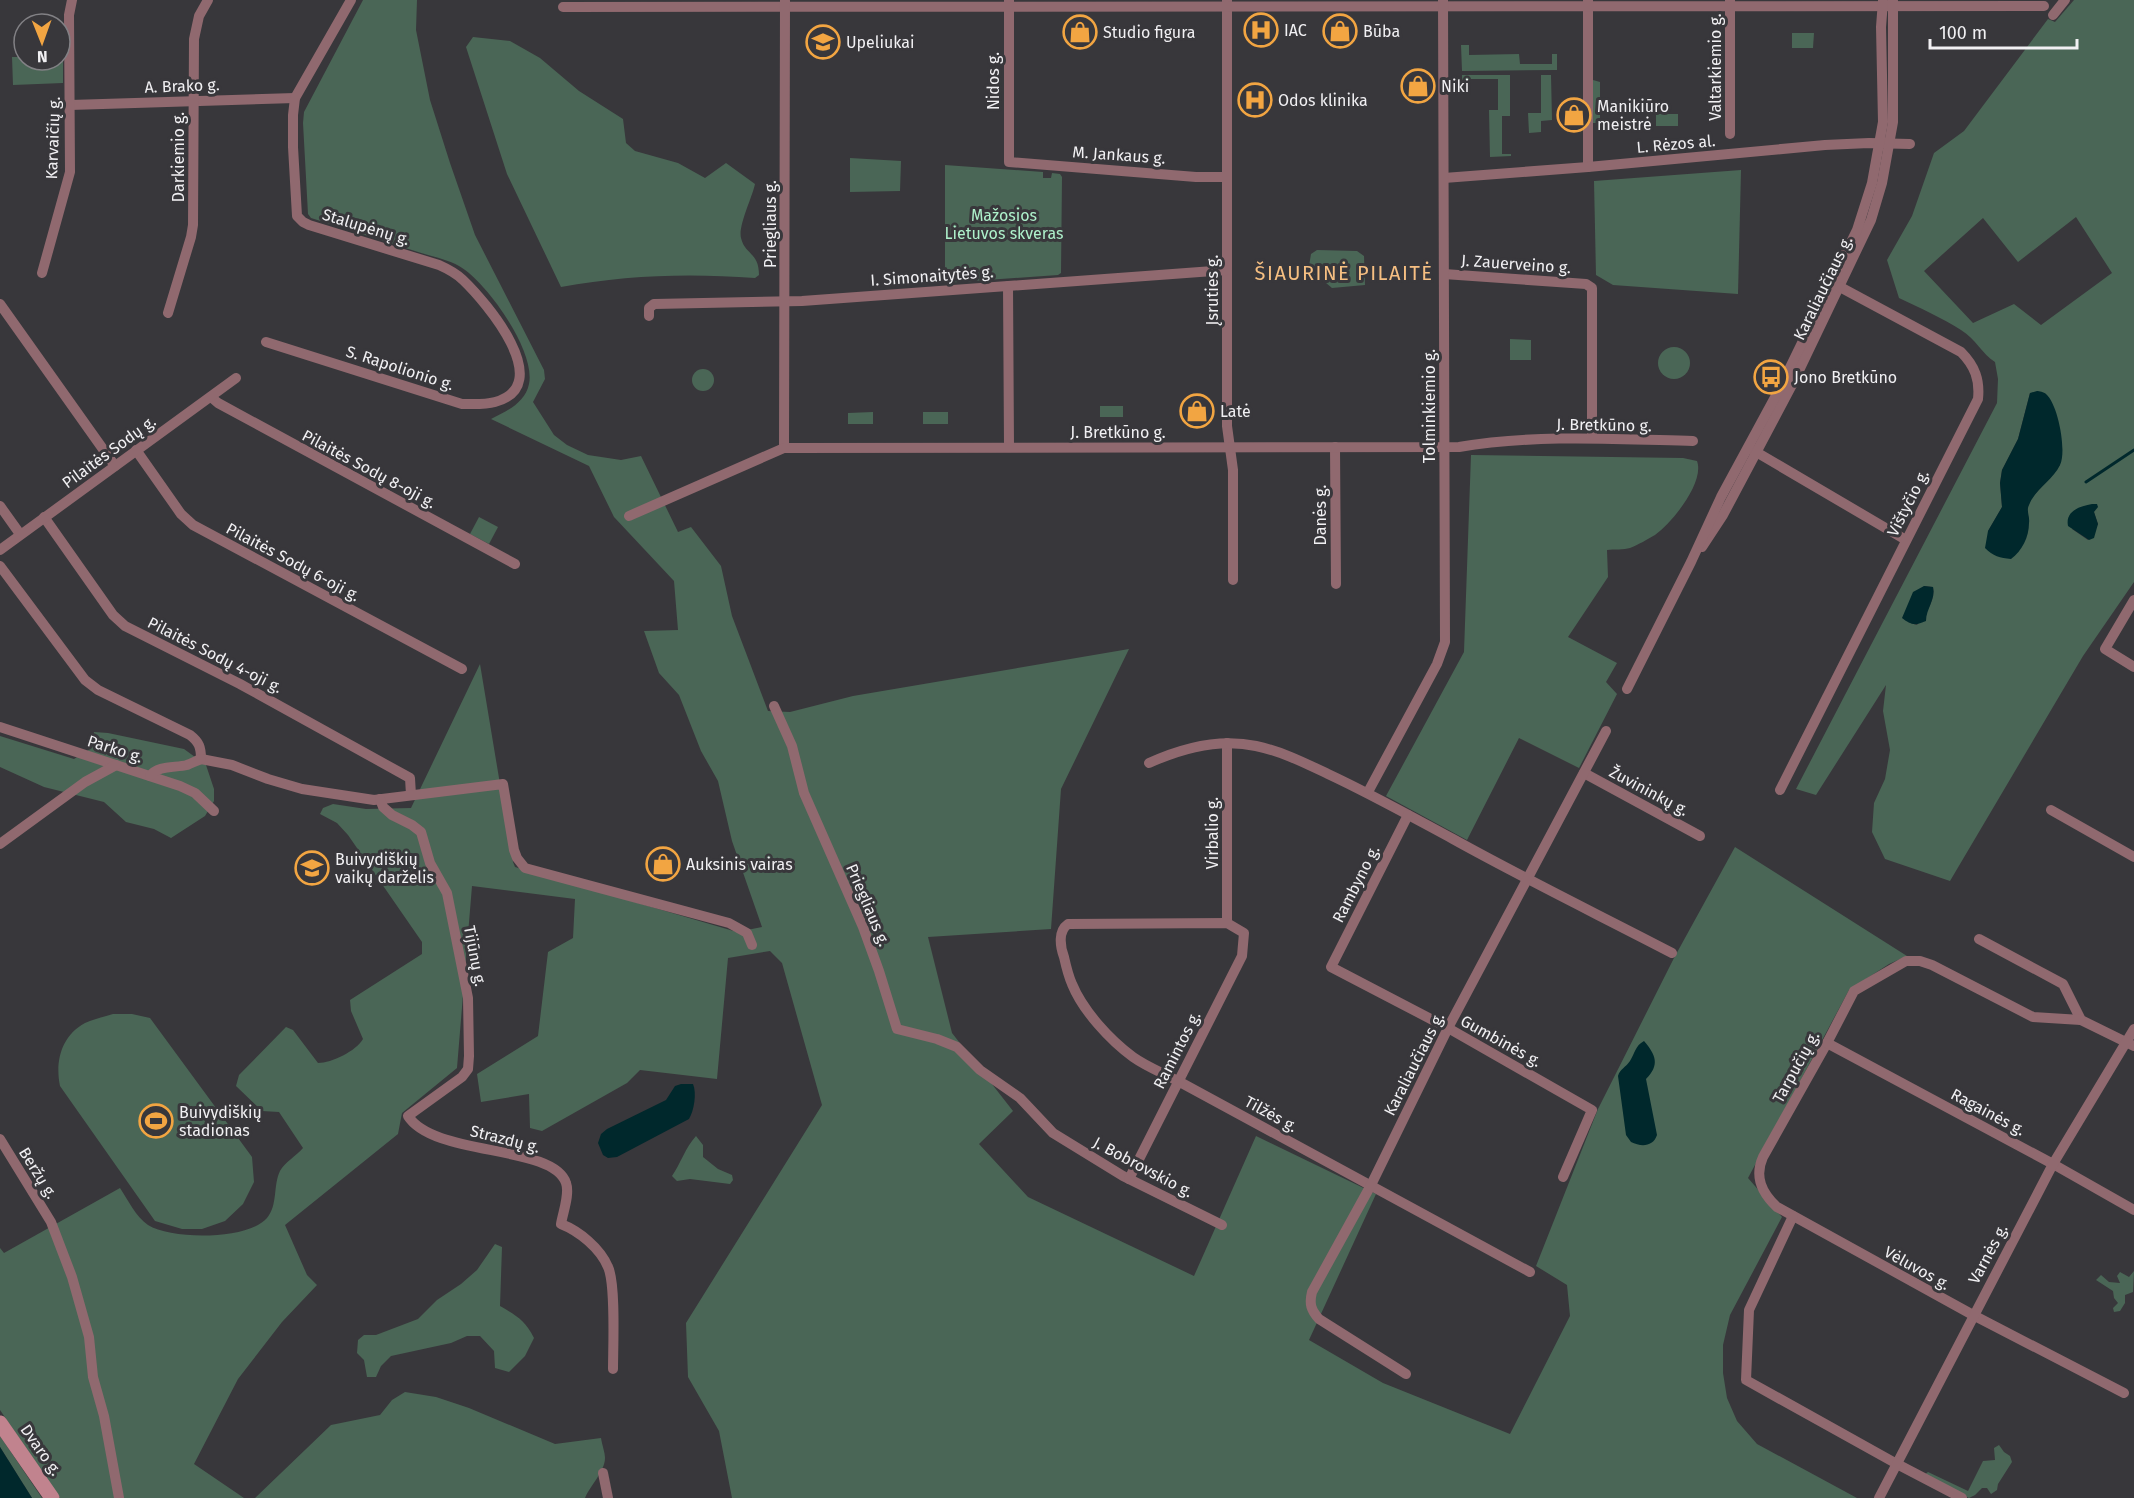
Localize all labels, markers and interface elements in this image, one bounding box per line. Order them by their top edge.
north arrow [12,12,72,72]
hospital icon: IAC [1243,12,1279,48]
scale bar [1930,12,2077,50]
shop icon: Būba [1322,13,1358,49]
street label: Valtarkiemio g. [1706,13,1725,121]
shop icon: Studio figura [1062,14,1098,50]
place label: IAC [1284,21,1307,40]
place label: Būba [1363,22,1400,41]
text: 100 m [1939,22,1987,44]
place label: Studio figura [1103,23,1195,42]
school or university icon: Upeliukai [805,24,841,60]
place label: Upeliukai [846,33,915,52]
text: N [37,47,48,66]
street label: Nidos g. [984,52,1003,110]
shop icon: Niki [1400,68,1436,104]
street label: A. Brako g. [144,75,220,97]
place label: Niki [1441,77,1469,96]
hospital icon: Odos klinika [1237,82,1273,118]
place label: Odos klinika [1278,91,1368,110]
street label: Karvaičių g. [42,96,64,180]
shop icon: Manikiūro meistrė [1556,97,1592,133]
place label: Manikiūro meistrė [1597,97,1669,134]
street label: Darkiemio g. [169,112,188,202]
street label: L. Rėzos al. [1636,131,1716,157]
street label: M. Jankaus g. [1072,142,1166,168]
street label: Priegliaus g. [761,180,780,268]
street label: Stalupėnų g. [320,205,412,249]
park label: Mažosios Lietuvos skveras [945,206,1063,243]
street label: Karaliaučiaus g. [1790,233,1856,343]
street label: J. Zauerveino g. [1460,251,1572,277]
street label: Įsruties g. [1203,255,1222,326]
district label: ŠIAURINĖ PILAITĖ [1255,261,1433,285]
street label: I. Simonaitytės g. [870,262,994,290]
street label: S. Rapolionio g. [344,342,456,394]
street label: Tolminkiemio g. [1420,349,1439,463]
bus stop icon: Jono Bretkūno [1753,359,1789,395]
place label: Jono Bretkūno [1794,368,1897,387]
shop icon: Latė [1179,393,1215,429]
place label: Latė [1220,402,1251,421]
street label: Pilaitės Sodų g. [59,412,160,492]
street label: J. Bretkūno g. [1556,415,1652,435]
street label: J. Bretkūno g. [1070,423,1166,442]
street label: Pilaitės Sodų 8-oji g. [299,426,439,512]
street label: Vištyčio g. [1883,466,1933,540]
street label: Danės g. [1311,484,1330,545]
street label: Pilaitės Sodų 6-oji g. [223,519,363,605]
street label: Pilaitės Sodų 4-oji g. [145,613,286,697]
street label: Parko g. [85,731,145,767]
street label: Žuvininkų g. [1606,761,1692,820]
street label: Virbalio g. [1203,797,1222,869]
street label: Rambyno g. [1328,842,1384,926]
shop icon: Auksinis vairas [645,846,681,882]
school or university icon: Buivydiškių vaikų darželis [294,850,330,886]
place label: Buivydiškių vaikų darželis [335,850,434,887]
place label: Auksinis vairas [686,855,793,874]
street label: Priegliaus g. [842,861,894,949]
street label: Tijūnų g. [460,924,490,988]
street label: Ramintos g. [1149,1008,1205,1092]
street label: Karaliaučiaus g. [1380,1009,1448,1119]
street label: Gumbinės g. [1457,1011,1545,1071]
street label: Tarpučių g. [1769,1028,1824,1106]
street label: Ragainės g. [1948,1085,2028,1140]
street label: Tilžės g. [1241,1092,1301,1136]
sports icon: Buivydiškių stadionas [138,1103,174,1139]
place label: Buivydiškių stadionas [179,1103,262,1140]
street label: Strazdų g. [468,1121,542,1157]
street label: J. Bobrovskio g. [1090,1133,1196,1201]
street label: Beržų g. [15,1144,61,1202]
street label: Varnės g. [1964,1221,2012,1287]
street label: Vėluvos g. [1881,1242,1953,1294]
street label: Dvaro g. [17,1421,66,1479]

